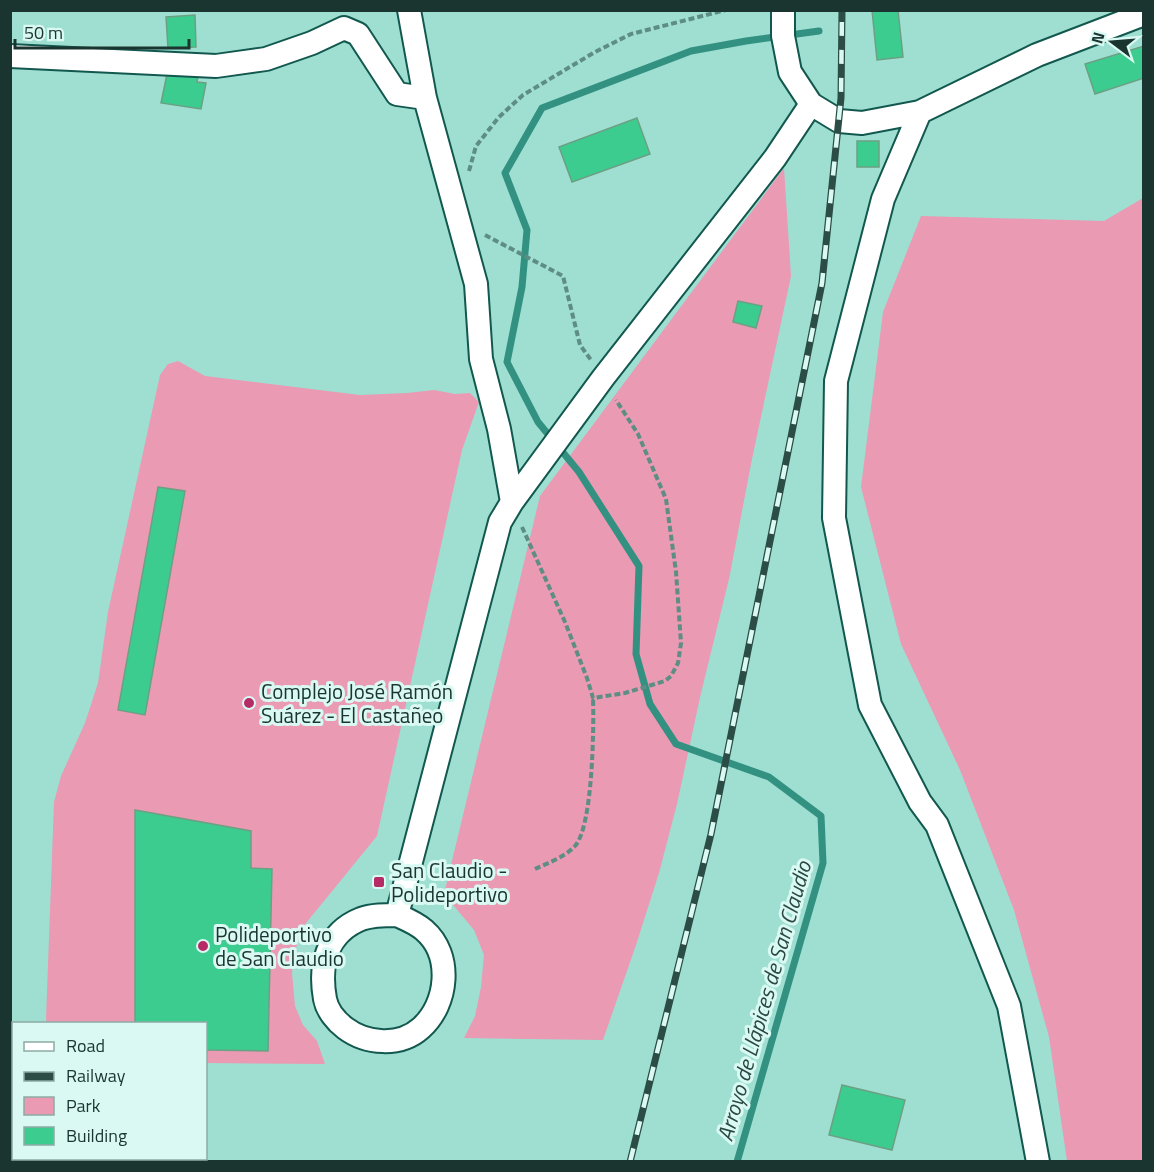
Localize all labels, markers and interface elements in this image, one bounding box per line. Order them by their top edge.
scale bar [15,12,189,50]
north arrow [1082,12,1142,72]
text: 50 m [24,19,63,46]
text: N [1085,29,1111,47]
place label: Complejo José Ramón Suárez - El Castañeo [261,675,453,731]
marker: Complejo José Ramón Suárez - El Castañeo [242,696,256,710]
place label: San Claudio - Polideportivo [391,854,508,910]
water label: Arroyo de Llápices de San Claudio [708,856,821,1145]
marker: San Claudio - Polideportivo [372,875,386,889]
place label: Polideportivo de San Claudio [215,918,344,974]
marker: Polideportivo de San Claudio [196,939,210,953]
legend [12,1022,207,1160]
text: Road [66,1032,105,1059]
text: Railway [66,1062,126,1089]
text: Park [66,1092,101,1119]
text: Building [66,1122,127,1149]

